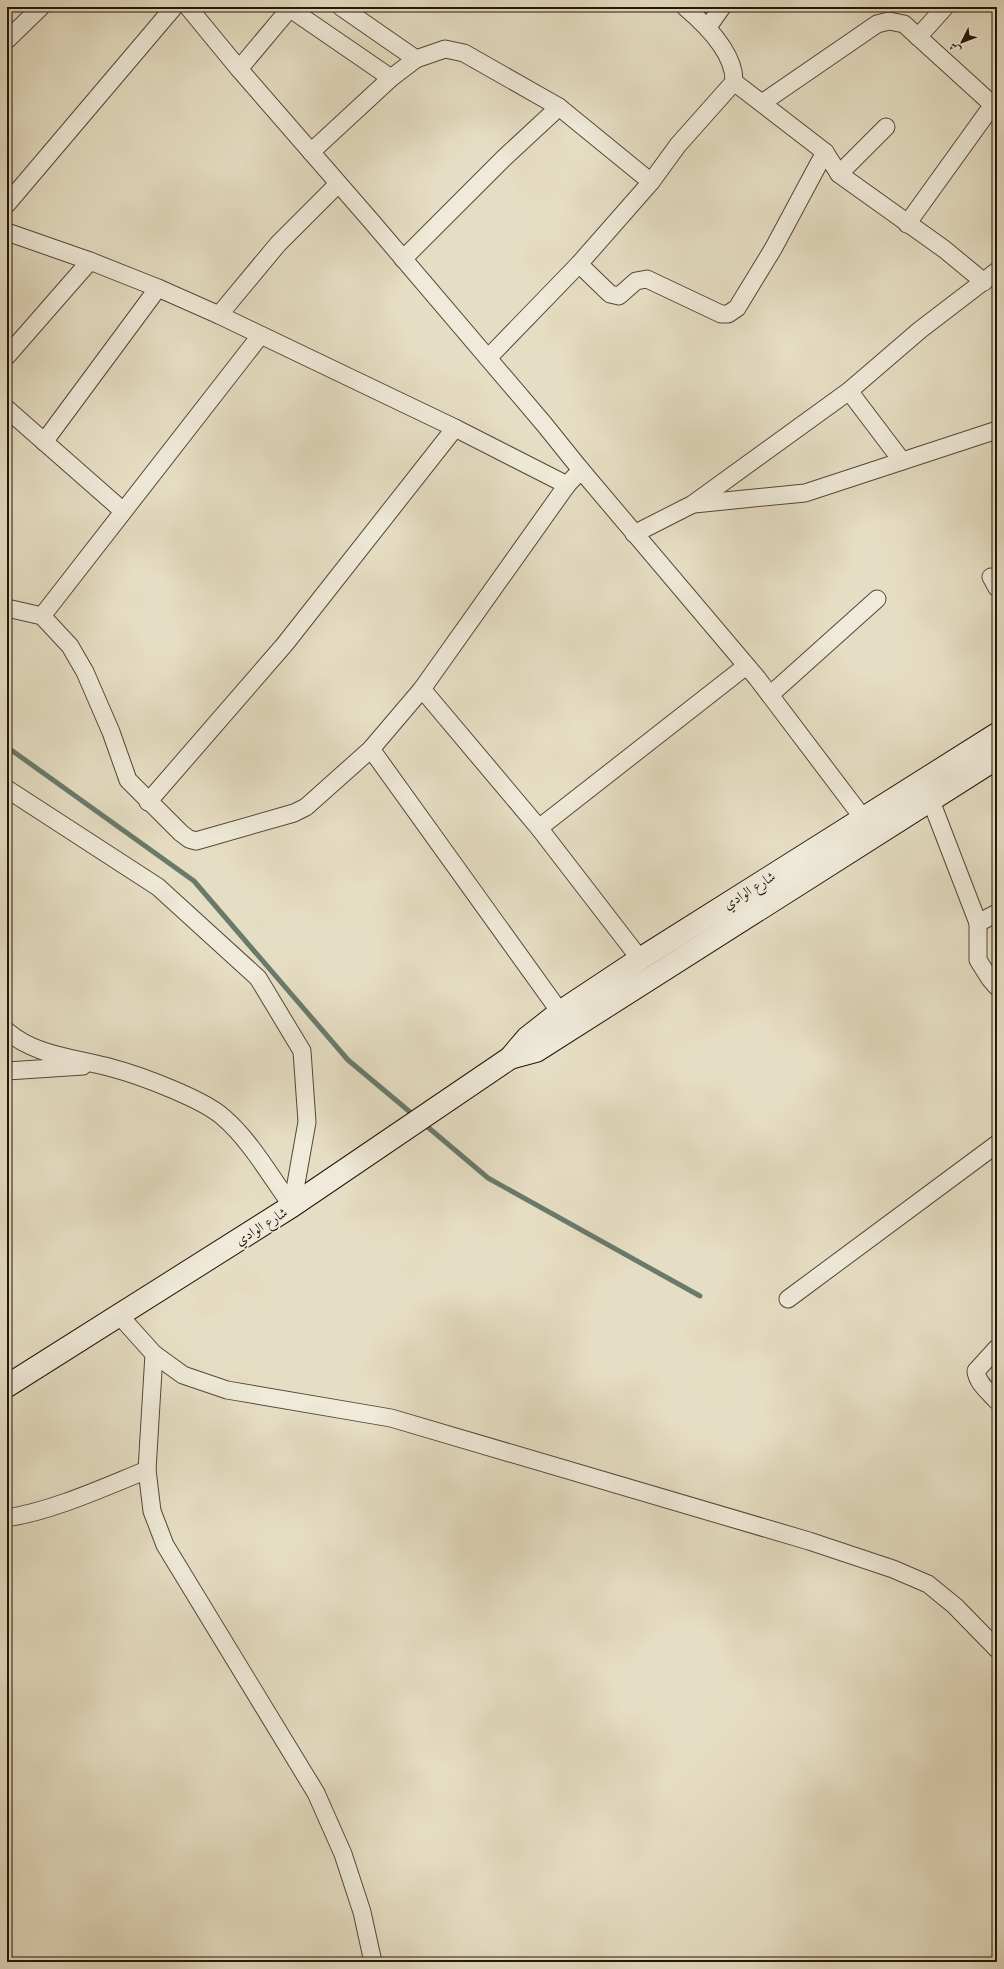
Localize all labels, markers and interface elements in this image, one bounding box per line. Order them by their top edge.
north arrow [942,22,982,62]
text: ش [946,40,963,57]
street label: شارع الوادي [719,867,780,916]
street label: شارع الوادي [231,1203,292,1252]

